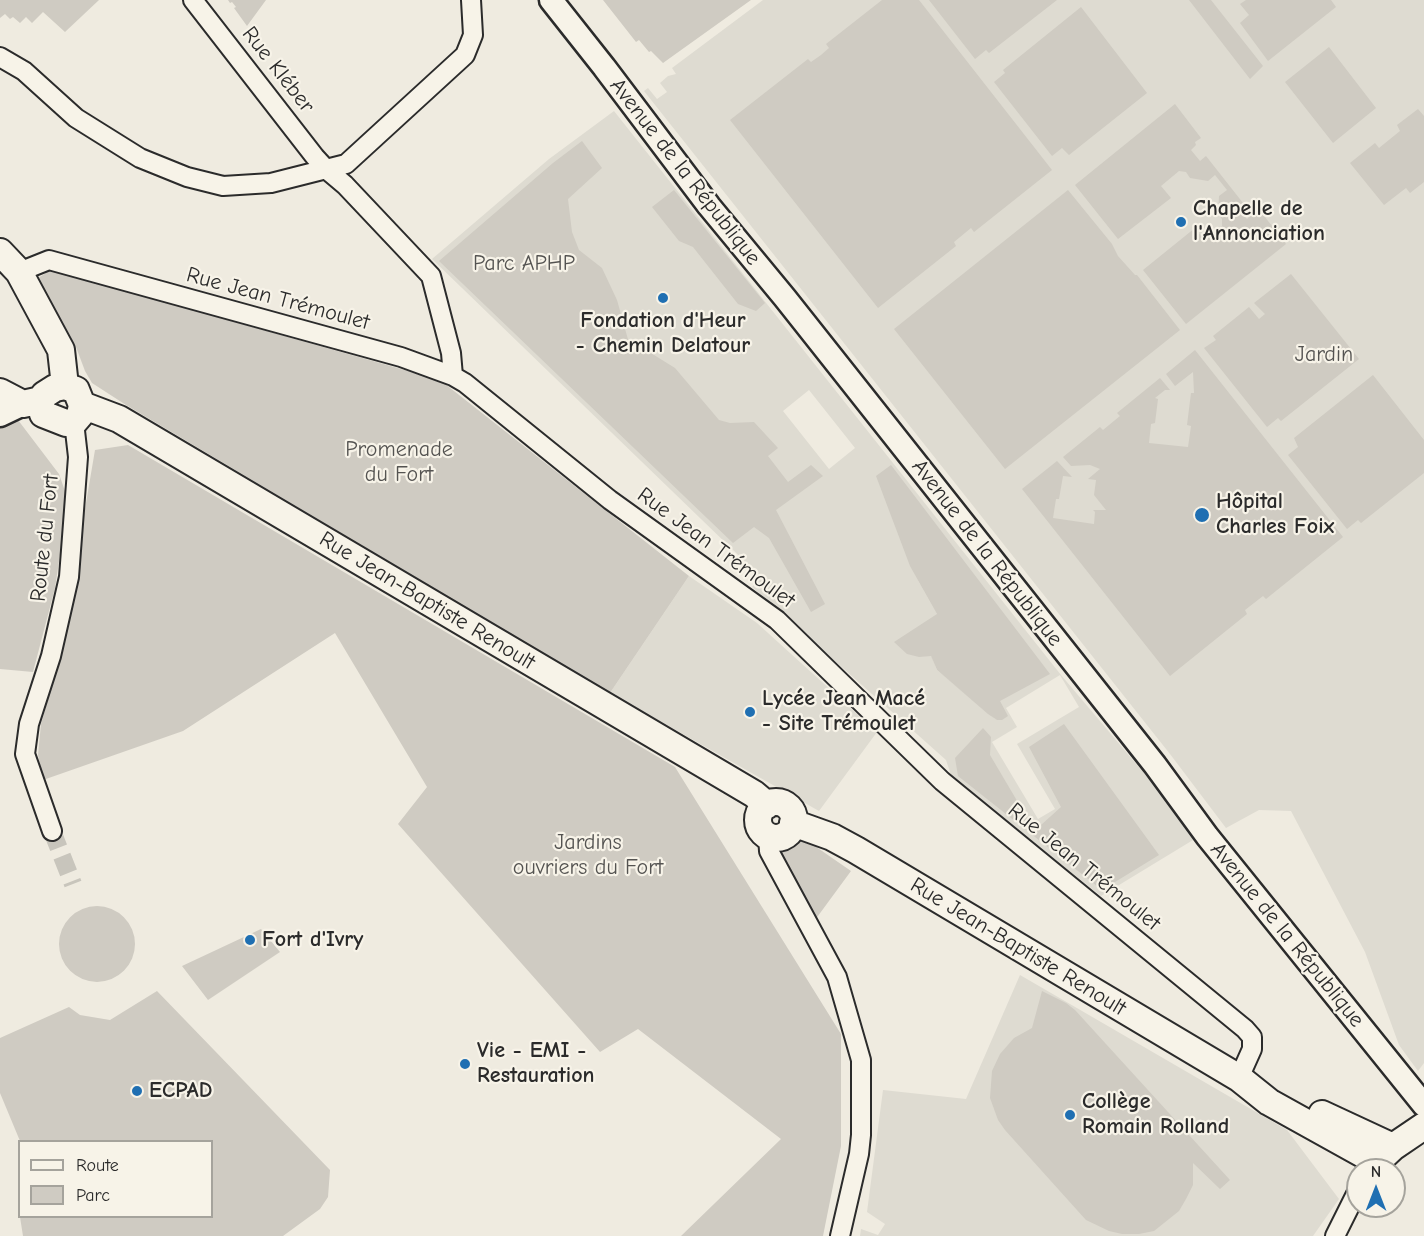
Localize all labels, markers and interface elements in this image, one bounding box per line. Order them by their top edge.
street label: Rue Kléber [236,22,320,118]
street label: Avenue de la République [604,73,766,271]
place label: Chapelle de l'Annonciation [1193,196,1325,248]
marker: Chapelle de l'Annonciation [1174,215,1188,229]
park label: Parc APHP [473,251,575,277]
street label: Rue Jean Trémoulet [184,262,372,336]
marker: Fondation d'Heur - Chemin Delatour [656,291,670,305]
place label: Fondation d'Heur - Chemin Delatour [576,308,750,360]
park label: Jardin [1295,342,1353,368]
park label: Promenade du Fort [345,437,453,488]
street label: Avenue de la République [906,454,1068,652]
street label: Route du Fort [25,473,65,603]
street label: Rue Jean Trémoulet [632,482,800,614]
place label: Hôpital Charles Foix [1216,489,1334,540]
marker: Hôpital Charles Foix [1193,506,1211,524]
street label: Rue Jean-Baptiste Renoult [314,526,540,676]
place label: Lycée Jean Macé - Site Trémoulet [762,686,925,738]
marker: Lycée Jean Macé - Site Trémoulet [743,705,757,719]
street label: Rue Jean Trémoulet [1002,797,1166,937]
park label: Jardins ouvriers du Fort [513,830,663,882]
street label: Avenue de la République [1204,837,1370,1033]
street label: Rue Jean-Baptiste Renoult [905,872,1131,1022]
place label: Fort d'Ivry [262,927,363,953]
marker: Fort d'Ivry [243,933,257,947]
place label: Vie - EMI - Restauration [477,1038,595,1090]
marker: Vie - EMI - Restauration [458,1057,472,1071]
place label: ECPAD [149,1078,212,1104]
marker: ECPAD [130,1084,144,1098]
place label: Collège Romain Rolland [1082,1089,1229,1140]
marker: Collège Romain Rolland [1063,1108,1077,1122]
legend [18,1140,213,1218]
text: Route [76,1155,119,1176]
north arrow [1346,1158,1406,1218]
text: N [1371,1163,1381,1181]
text: Parc [76,1185,110,1206]

